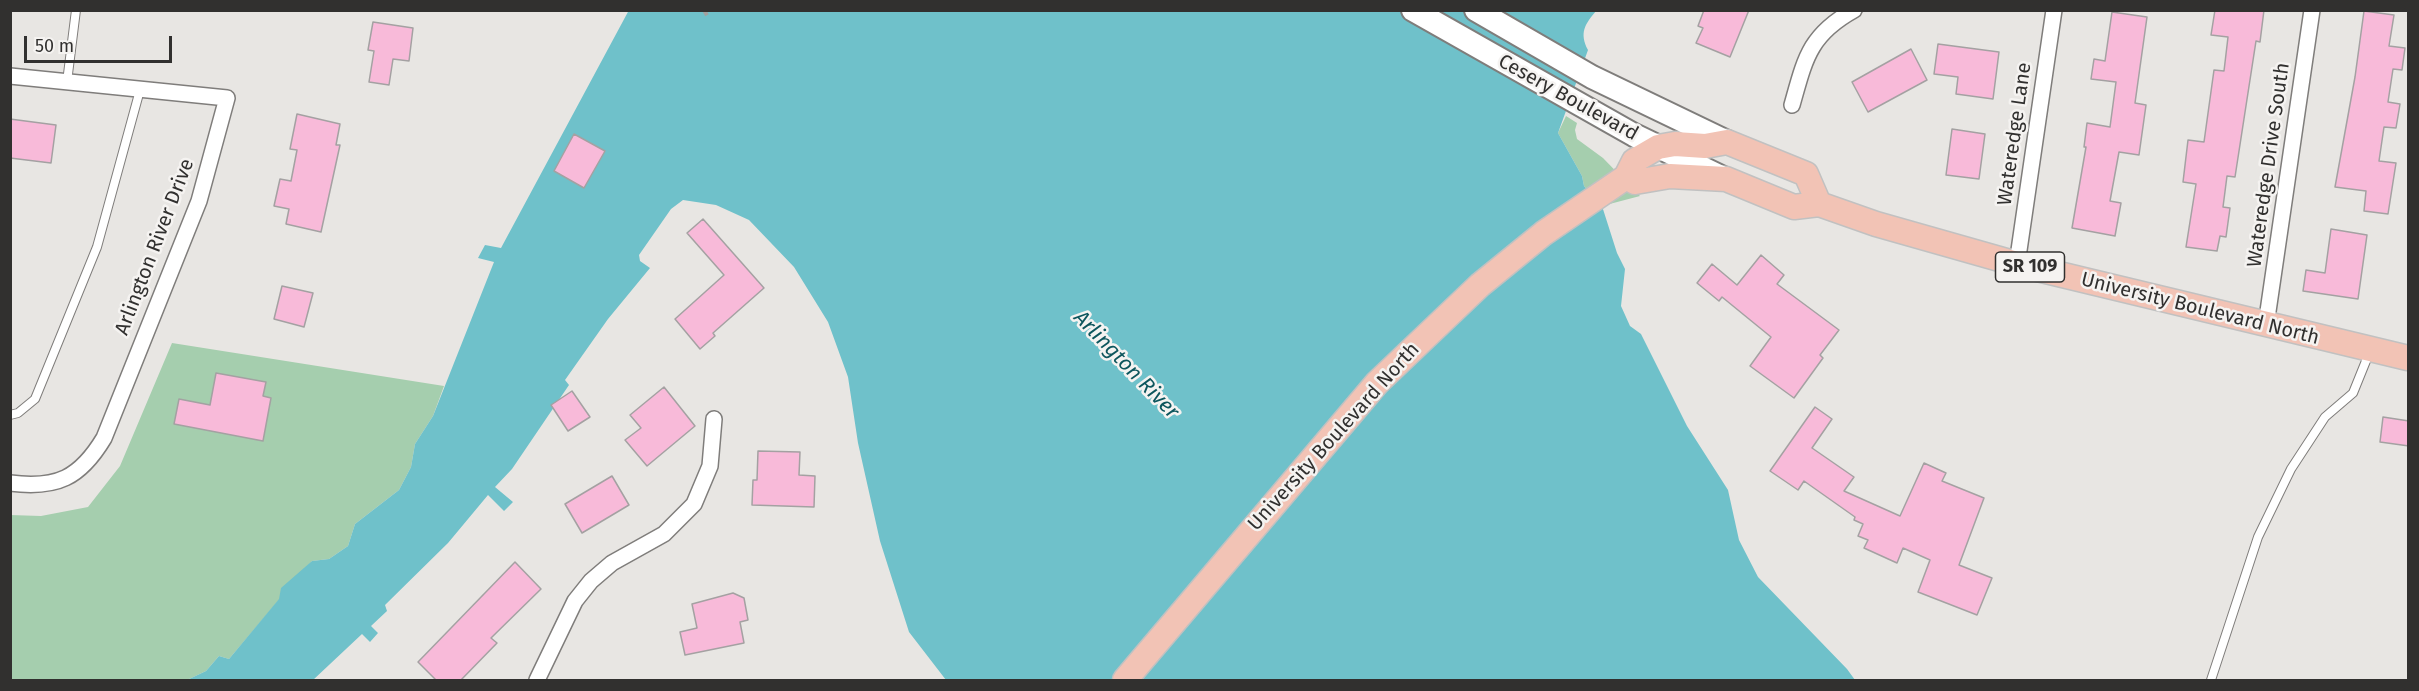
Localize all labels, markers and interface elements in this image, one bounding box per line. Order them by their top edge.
scale bar [27,24,176,62]
text: 50 m [35,35,74,57]
street label: Cesery Boulevard [1494,50,1642,146]
street label: Wateredge Lane [1993,61,2037,207]
street label: Wateredge Drive South [2243,61,2295,269]
street label: Arlington River Drive [110,156,200,338]
road number: SR 109 [1996,252,2064,282]
street label: University Boulevard North [2078,268,2322,350]
water label: Arlington River [1068,306,1184,424]
street label: University Boulevard North [1243,338,1425,536]

